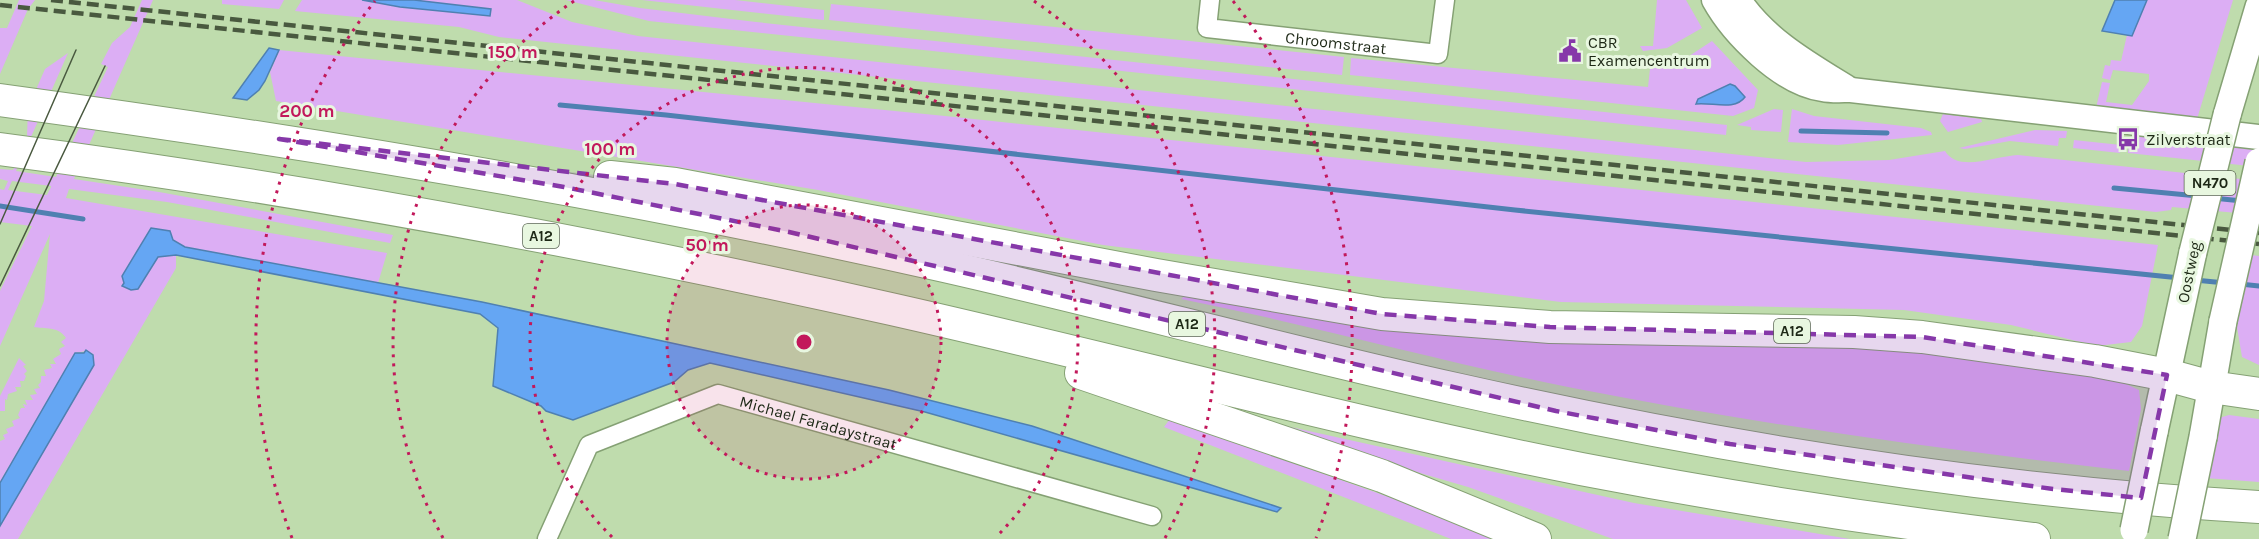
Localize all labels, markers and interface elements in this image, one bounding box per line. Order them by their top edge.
street label: Chroomstraat [1284,27,1388,58]
place label: CBR Examencentrum [1588,33,1709,70]
public building icon: CBR Examencentrum [1557,38,1583,64]
text: 150 m [488,41,538,63]
text: 200 m [279,100,335,122]
bus stop icon: Zilverstraat [2115,126,2141,152]
place label: Zilverstraat [2146,130,2231,149]
text: 100 m [585,138,635,160]
road number: N470 [2184,171,2236,195]
road number: A12 [523,224,559,248]
text: 50 m [685,234,729,256]
street label: Oostweg [2173,240,2205,304]
road number: A12 [1169,312,1205,336]
road number: A12 [1774,319,1810,343]
centre of rings [794,332,814,352]
street label: Michael Faradaystraat [738,391,899,453]

